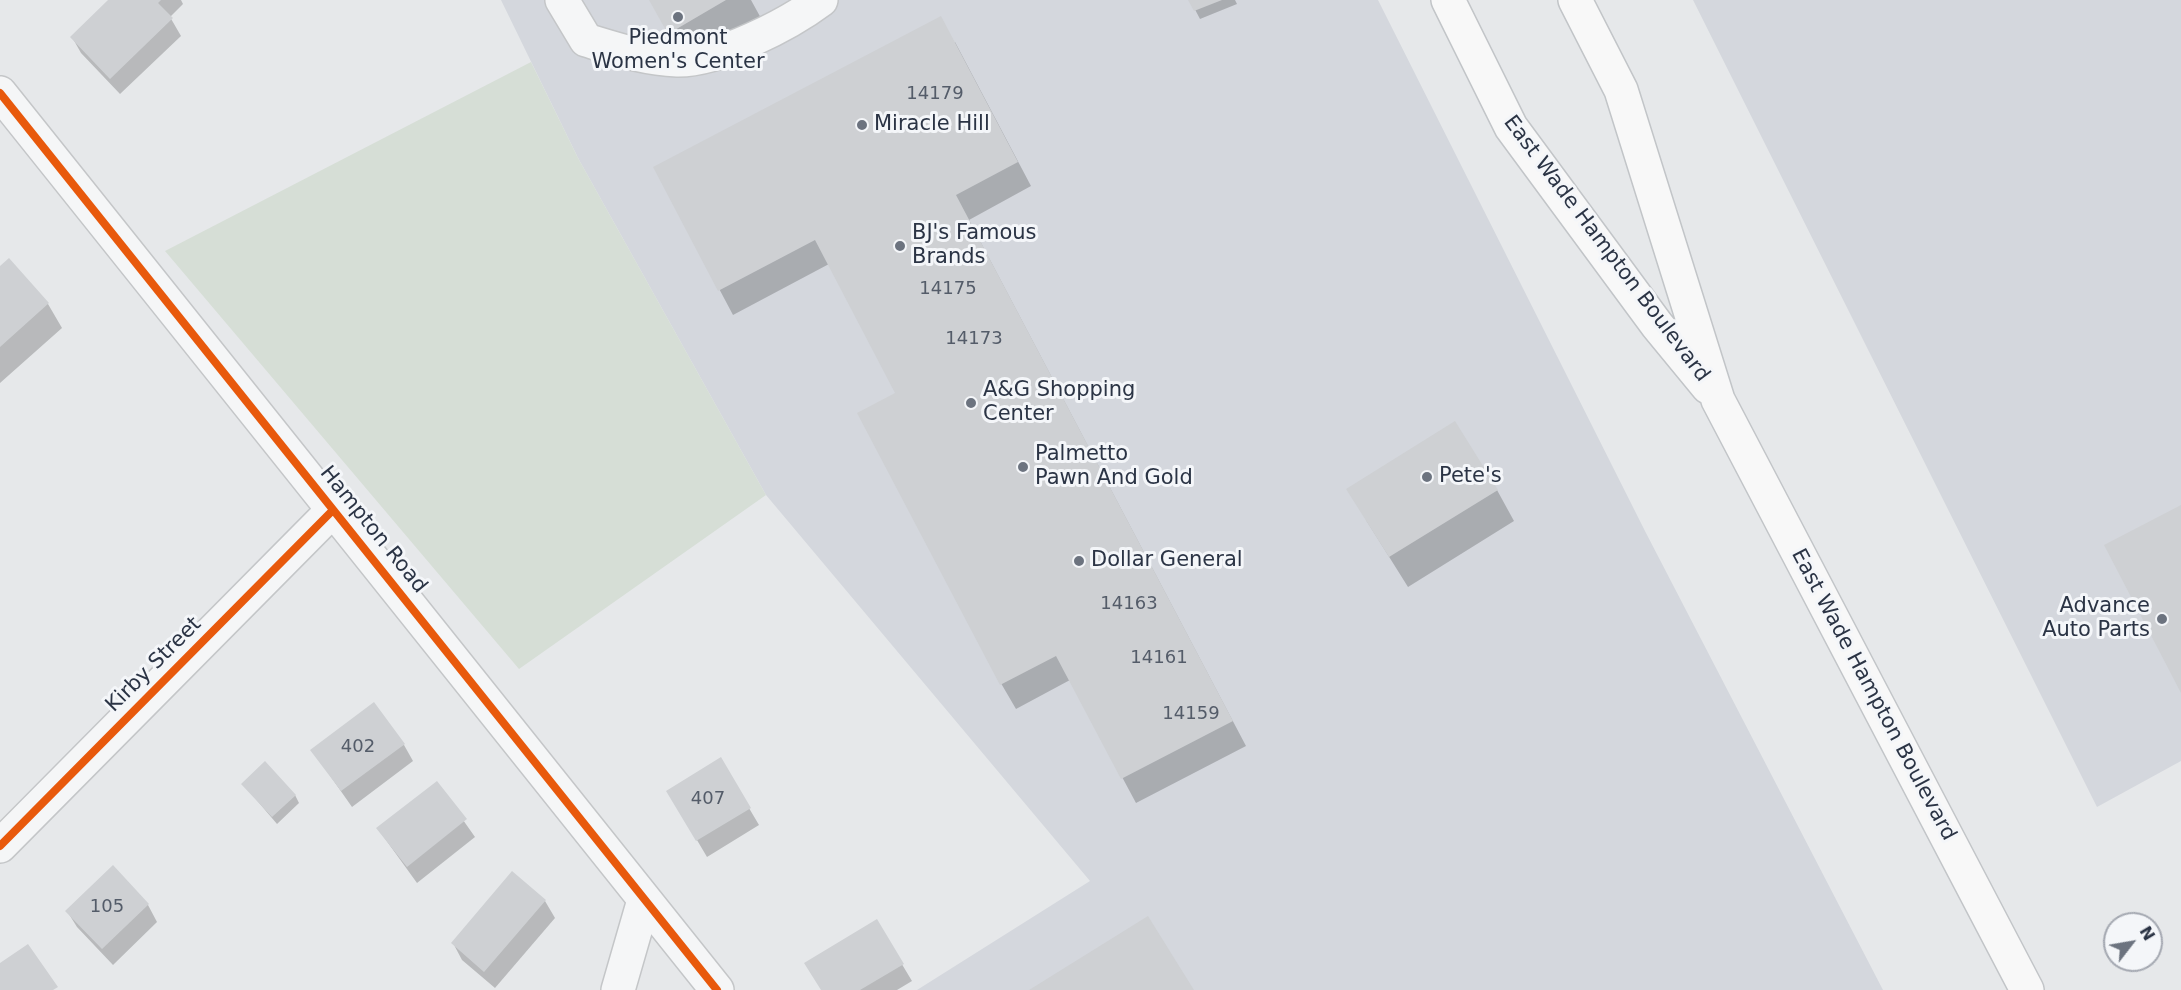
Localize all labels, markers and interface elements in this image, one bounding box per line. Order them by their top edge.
marker: Piedmont Women's Center [671,10,685,24]
place label: Piedmont Women's Center [591,26,765,76]
house number: 14179 [906,83,964,105]
street label: East Wade Hampton Boulevard [1498,111,1714,387]
place label: Miracle Hill [874,112,990,138]
marker: Miracle Hill [855,118,869,132]
place label: BJ's Famous Brands [912,221,1037,271]
marker: BJ's Famous Brands [893,239,907,253]
house number: 14175 [919,278,977,300]
house number: 14173 [945,328,1003,350]
place label: A&G Shopping Center [983,378,1135,428]
marker: A&G Shopping Center [964,396,978,410]
place label: Palmetto Pawn And Gold [1035,442,1193,492]
marker: Palmetto Pawn And Gold [1016,460,1030,474]
street label: Hampton Road [314,461,432,599]
place label: Pete's [1439,464,1502,490]
marker: Pete's [1420,470,1434,484]
street label: East Wade Hampton Boulevard [1785,545,1961,845]
place label: Dollar General [1091,548,1243,574]
marker: Dollar General [1072,554,1086,568]
house number: 14163 [1100,593,1158,615]
place label: Advance Auto Parts [2042,594,2150,644]
street label: Kirby Street [101,612,207,718]
marker: Advance Auto Parts [2155,612,2169,626]
house number: 14161 [1130,647,1188,669]
house number: 14159 [1162,703,1220,725]
house number: 402 [341,736,375,758]
house number: 407 [691,788,725,810]
house number: 105 [90,896,124,918]
north arrow [2103,912,2163,972]
text: N [2136,923,2159,944]

